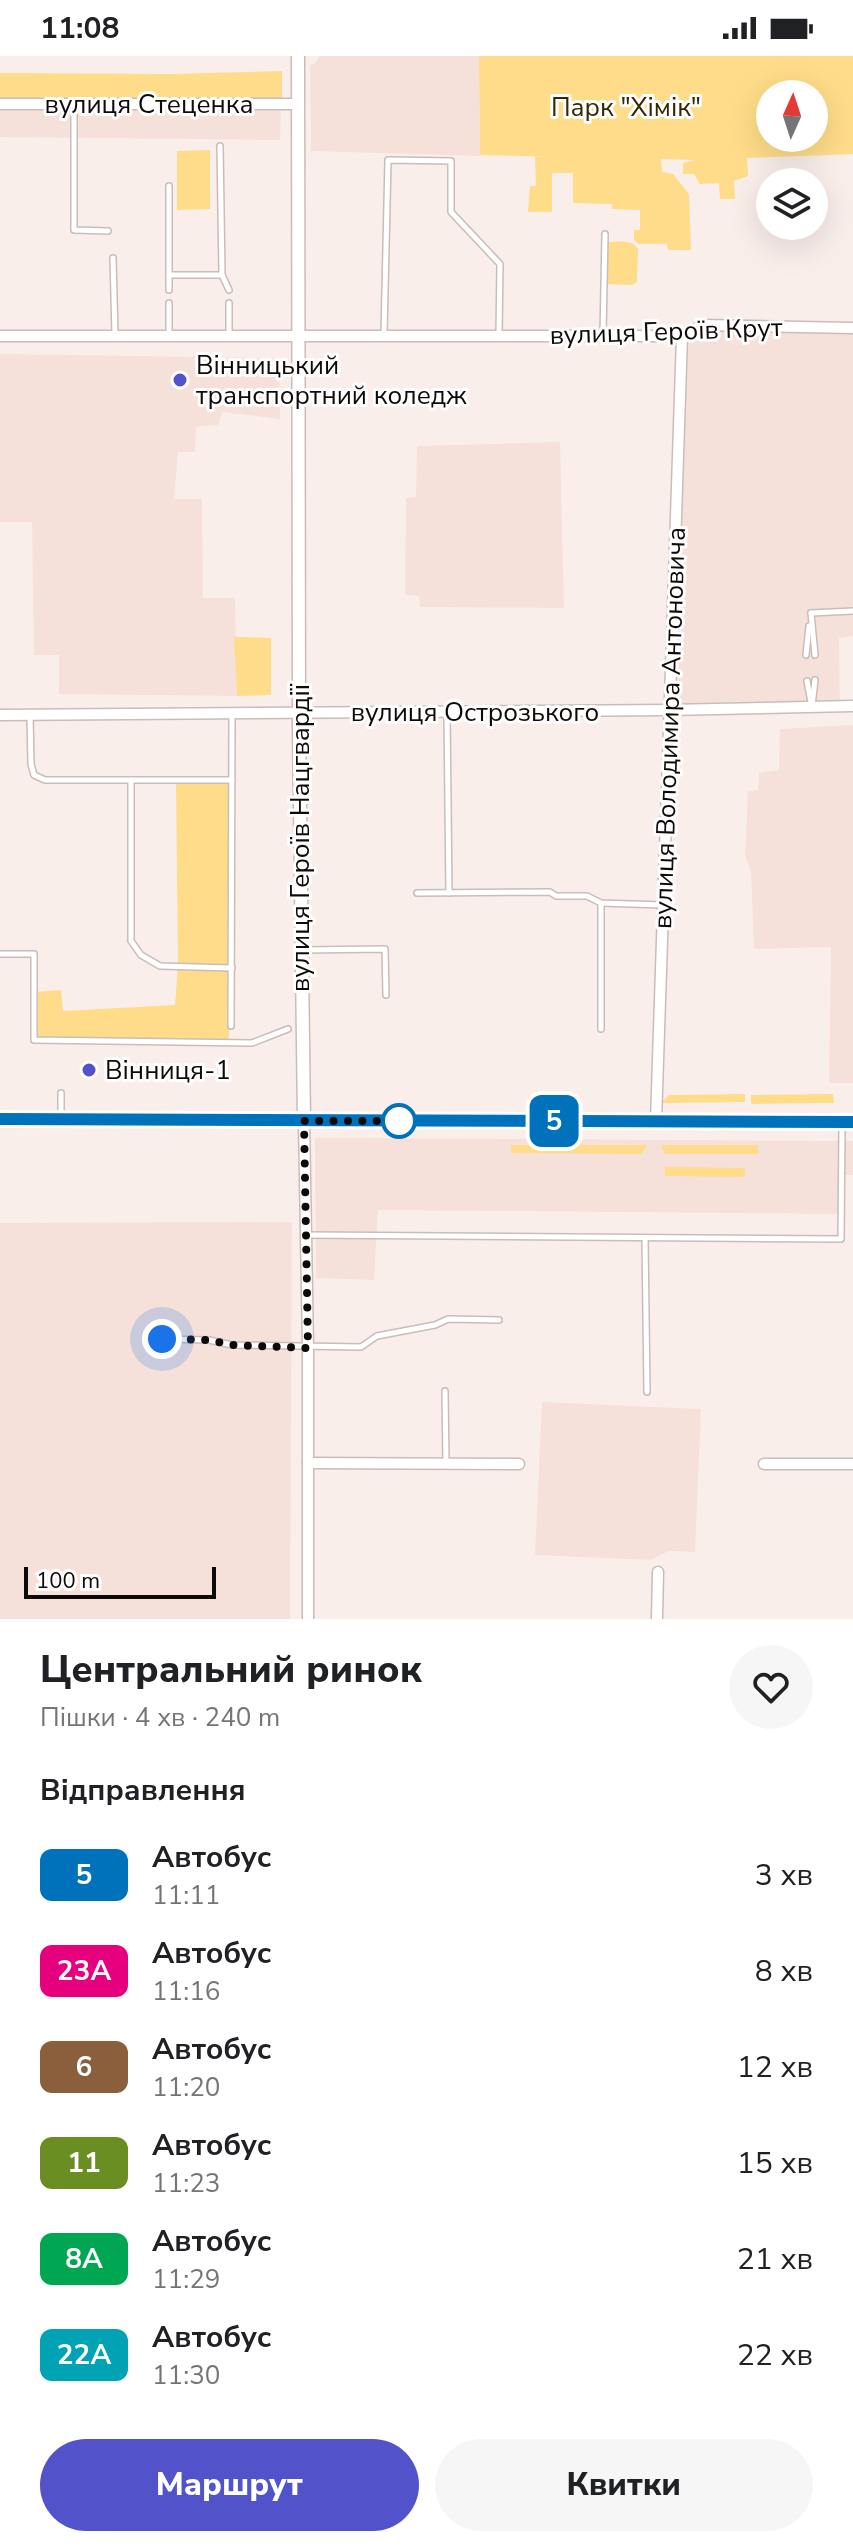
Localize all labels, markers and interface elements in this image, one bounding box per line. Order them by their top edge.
text: 11:08 [40,8,119,49]
north arrow [756,80,828,152]
map controls [756,80,828,240]
street label: вулиця Стеценка [44,87,254,122]
park label: Парк "Хімік" [551,90,701,125]
button: layers [756,168,828,240]
street label: вулиця Героїв Крут [549,310,784,353]
place label: Вінницький транспортний коледж [196,348,467,413]
marker: Вінницький транспортний коледж [171,371,189,389]
street label: вулиця Володимира Антоновича [645,526,694,930]
street label: вулиця Героїв Нацгвардії [283,683,318,992]
street label: вулиця Острозького [351,695,599,730]
place label: Вінниця-1 [105,1053,231,1088]
marker: Вінниця-1 [80,1061,98,1079]
line badge: 5 [528,1095,580,1147]
text: 5 [546,1102,562,1140]
unlabelled marker [382,1104,416,1138]
your location [142,1319,182,1359]
scale bar [24,1563,216,1599]
text: 100 m [36,1566,100,1596]
text: Центральний ринок [40,1644,422,1695]
button: heart [729,1645,813,1729]
text: Пішки · 4 хв · 240 m [40,1700,280,1735]
text: Відправлення [40,1770,246,1811]
text: Автобус [152,1837,271,1878]
text: 3 хв [755,1855,813,1896]
text: 5 [76,1856,92,1894]
text: 11:11 [152,1878,220,1913]
text: Автобус [152,1933,271,1974]
text: 8 хв [755,1951,813,1992]
text: 23А [57,1952,111,1990]
text: 11:16 [152,1974,220,2009]
text: Автобус [152,2029,271,2070]
text: 12 хв [737,2047,813,2088]
text: 6 [76,2048,92,2086]
text: 11:20 [152,2070,220,2105]
text: Автобус [152,2125,271,2166]
text: 15 хв [737,2143,813,2184]
text: 11 [67,2144,101,2182]
text: 11:23 [152,2166,220,2201]
text: Автобус [152,2221,271,2262]
text: 21 хв [737,2239,813,2280]
text: 8А [65,2240,103,2278]
text: 11:29 [152,2262,220,2297]
text: Автобус [152,2317,271,2358]
text: 22 хв [737,2335,813,2376]
text: 22А [57,2336,111,2374]
text: 11:30 [152,2358,220,2393]
button: Маршрут [40,2439,419,2531]
button: Квитки [435,2439,813,2531]

